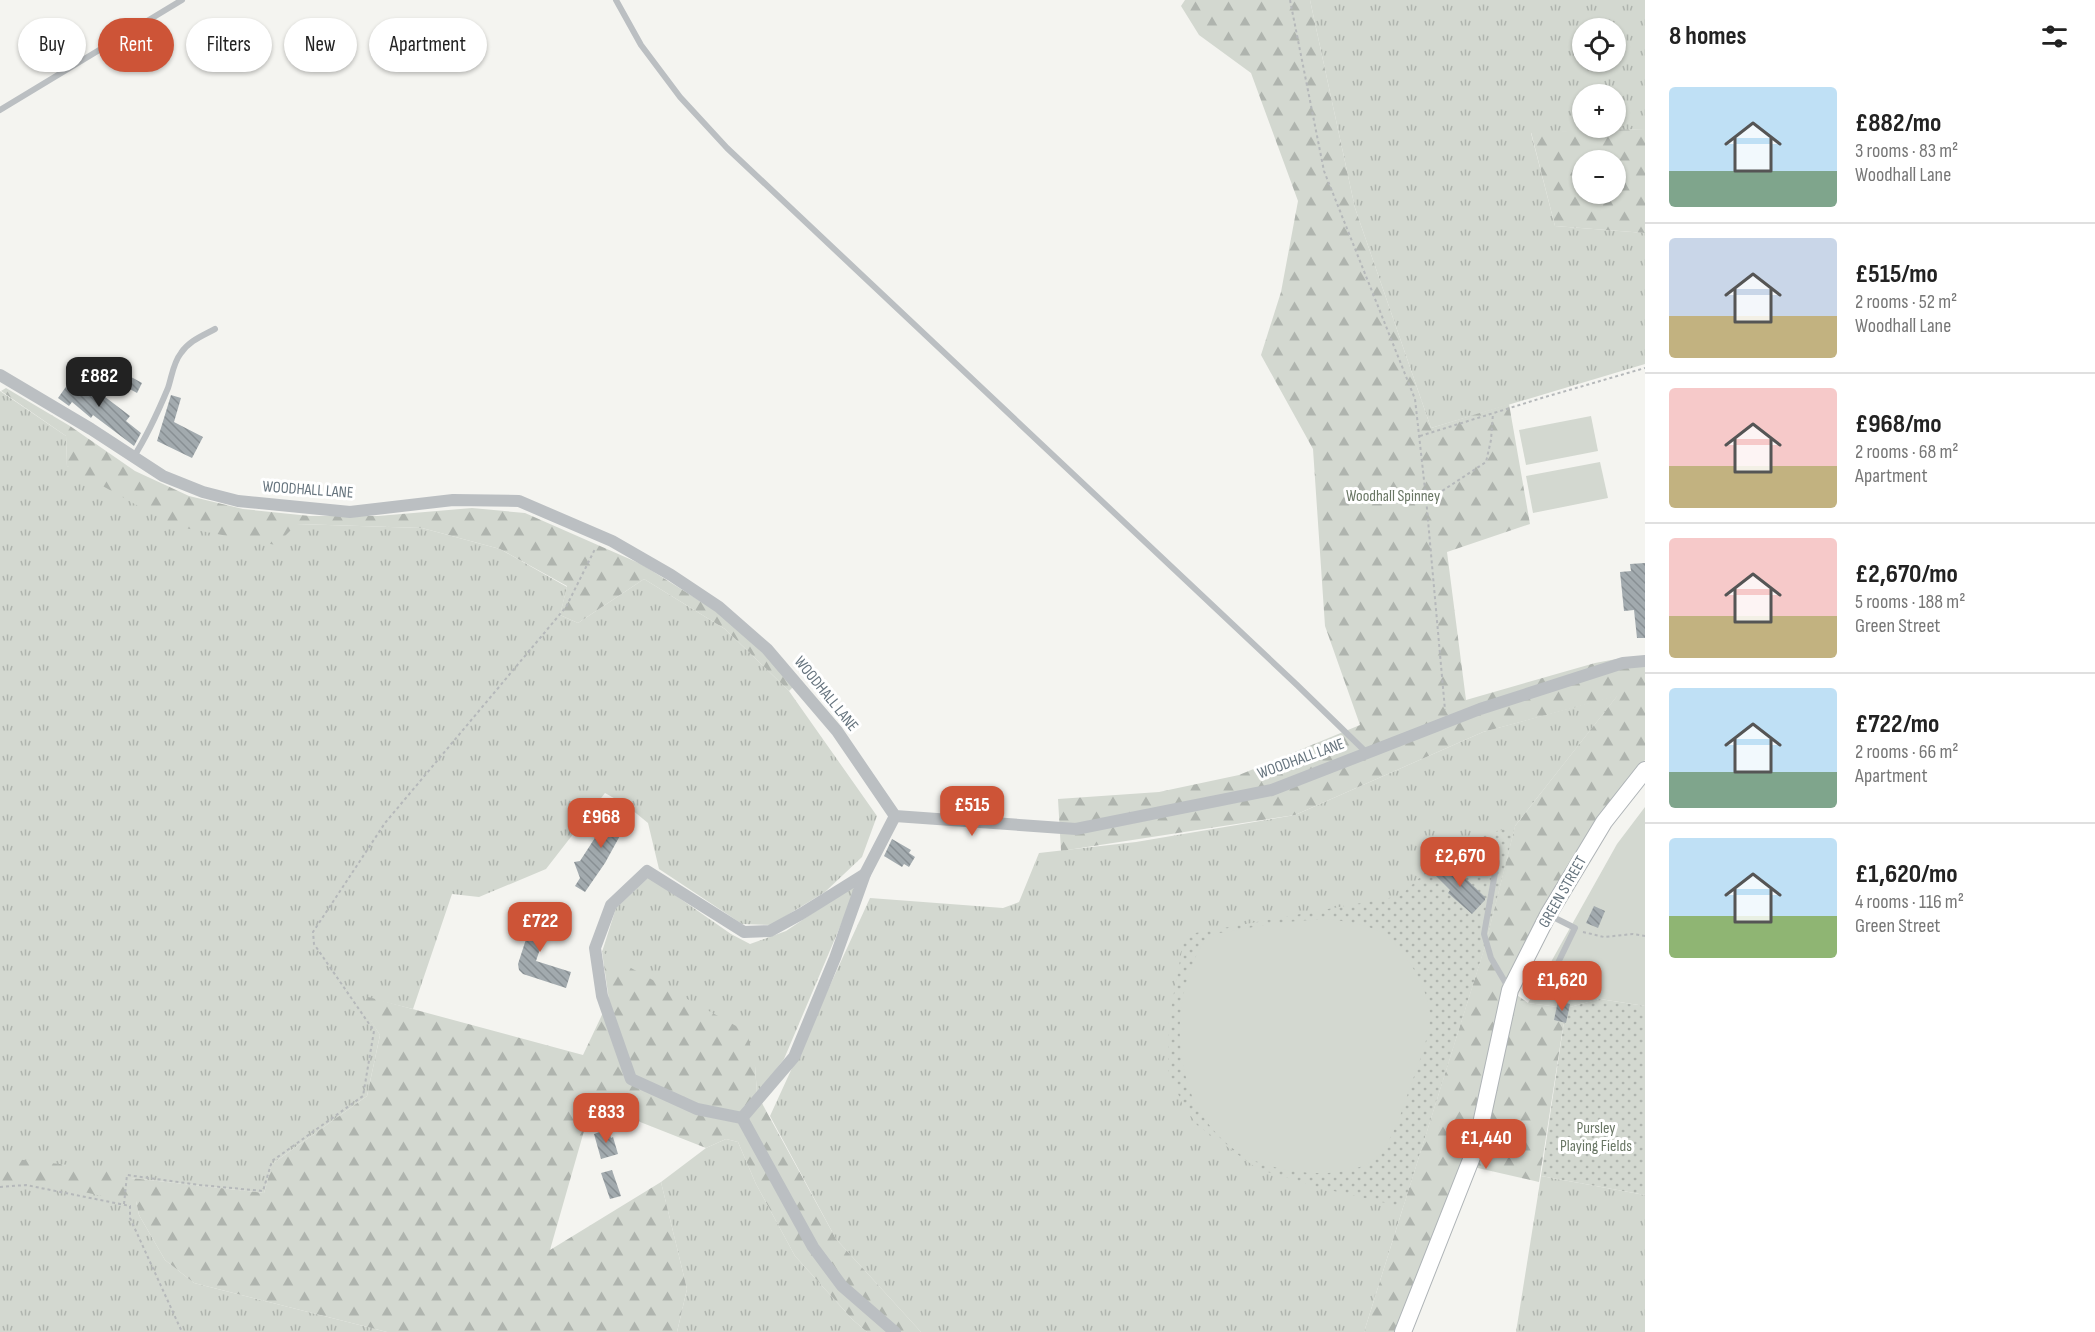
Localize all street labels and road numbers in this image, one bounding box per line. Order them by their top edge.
street label: WOODHALL LANE [262,477,354,503]
street label: WOODHALL LANE [790,653,862,735]
street label: WOODHALL LANE [1255,735,1347,783]
street label: GREEN STREET [1535,852,1591,931]

